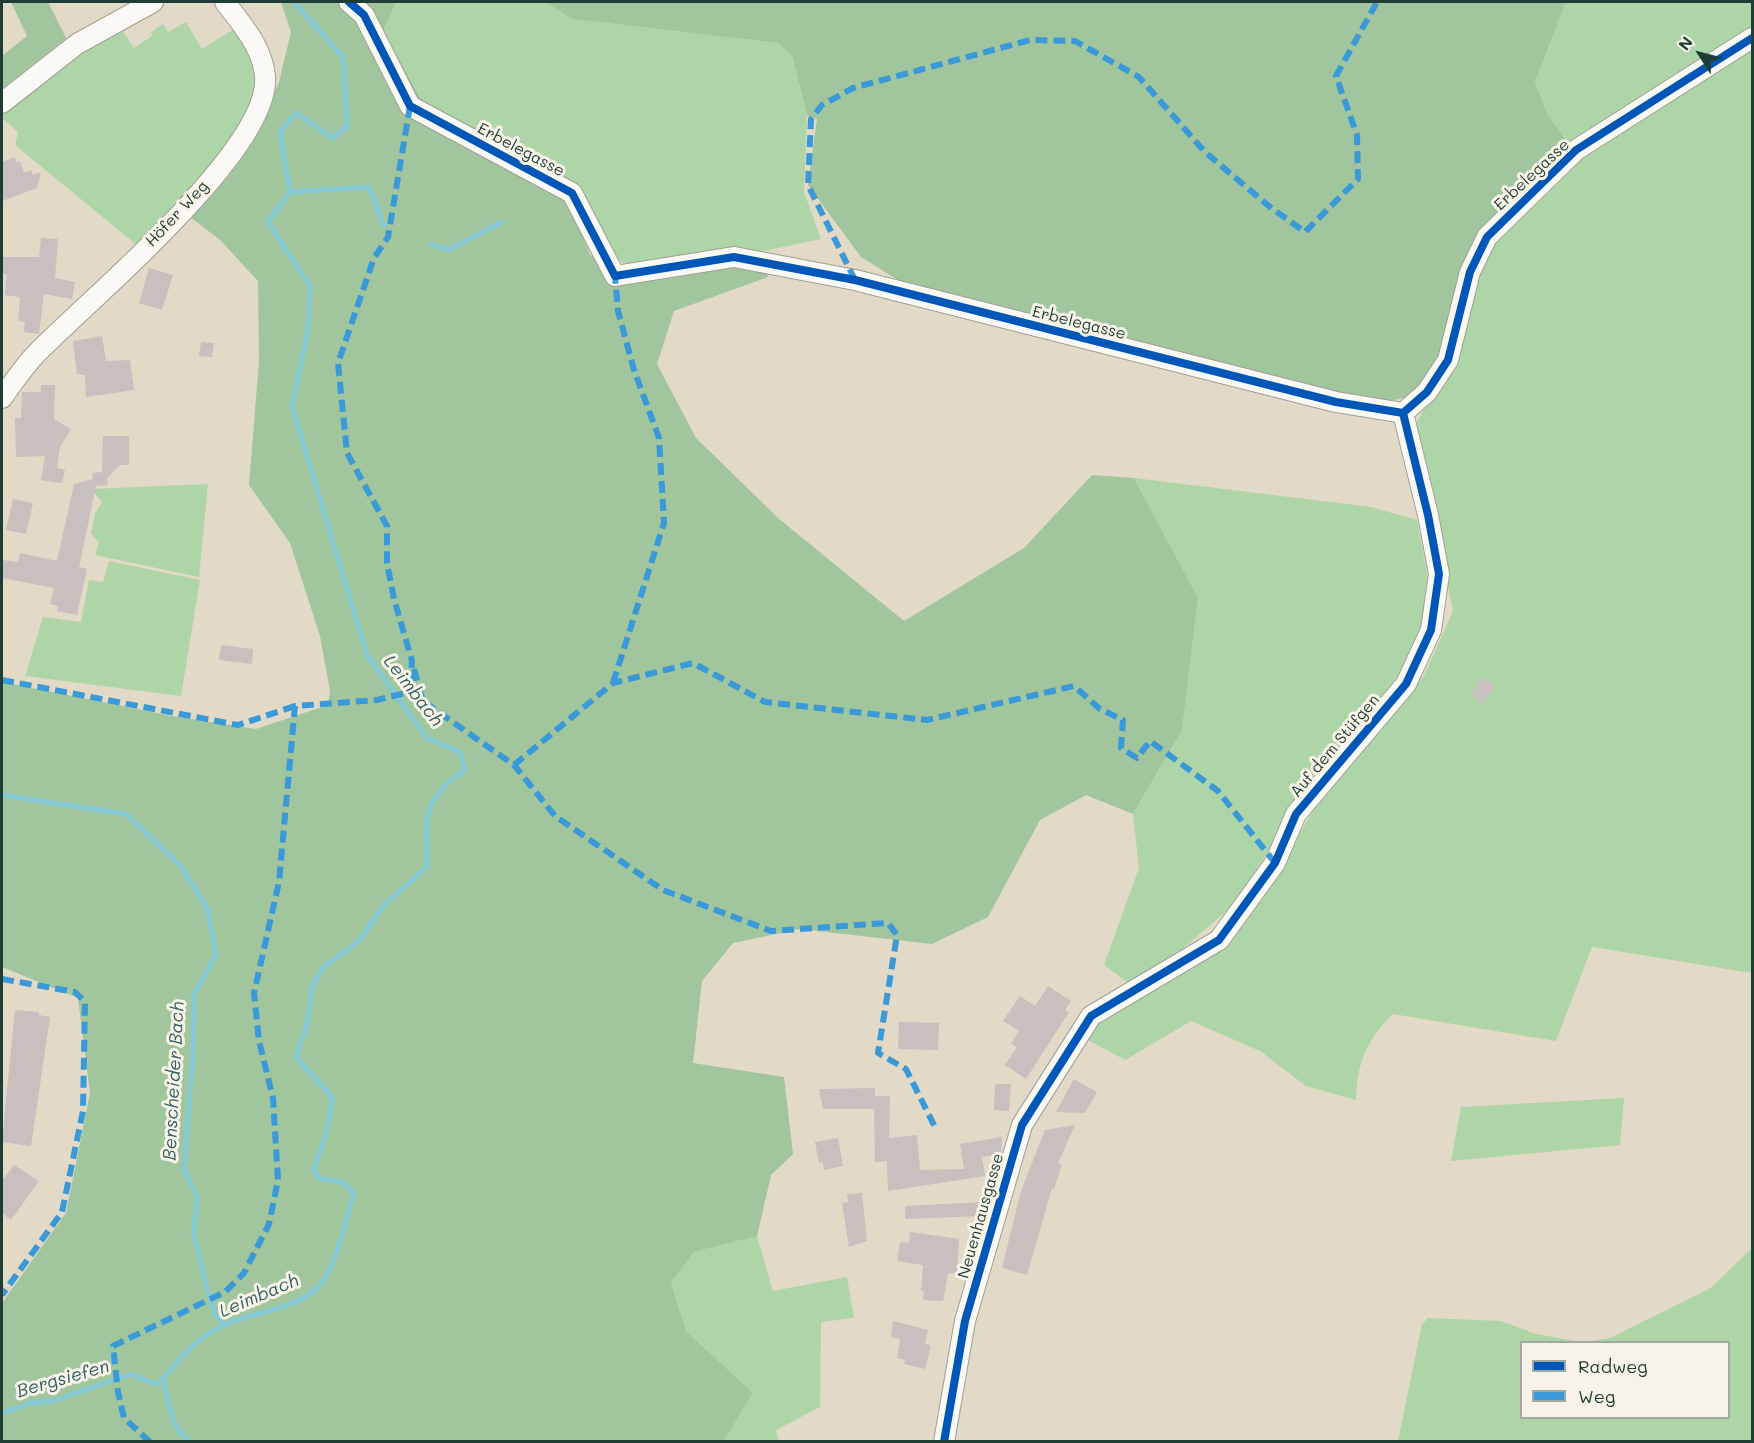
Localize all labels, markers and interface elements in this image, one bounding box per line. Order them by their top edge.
north arrow [1670,24,1730,84]
text: N [1673,32,1697,54]
street label: Erbelegasse [474,119,568,181]
street label: Erbelegasse [1490,135,1574,215]
street label: Höfer Weg [142,177,212,251]
street label: Erbelegasse [1030,302,1128,344]
water label: Leimbach [379,651,447,731]
street label: Auf dem Stüfgen [1286,691,1384,801]
water label: Benscheider Bach [159,1001,189,1161]
street label: Neuenhausgasse [954,1151,1008,1281]
water label: Leimbach [216,1270,302,1322]
legend [1520,1341,1730,1419]
text: Radweg [1578,1354,1648,1378]
water label: Bergsiefen [14,1355,112,1403]
text: Weg [1578,1384,1615,1408]

